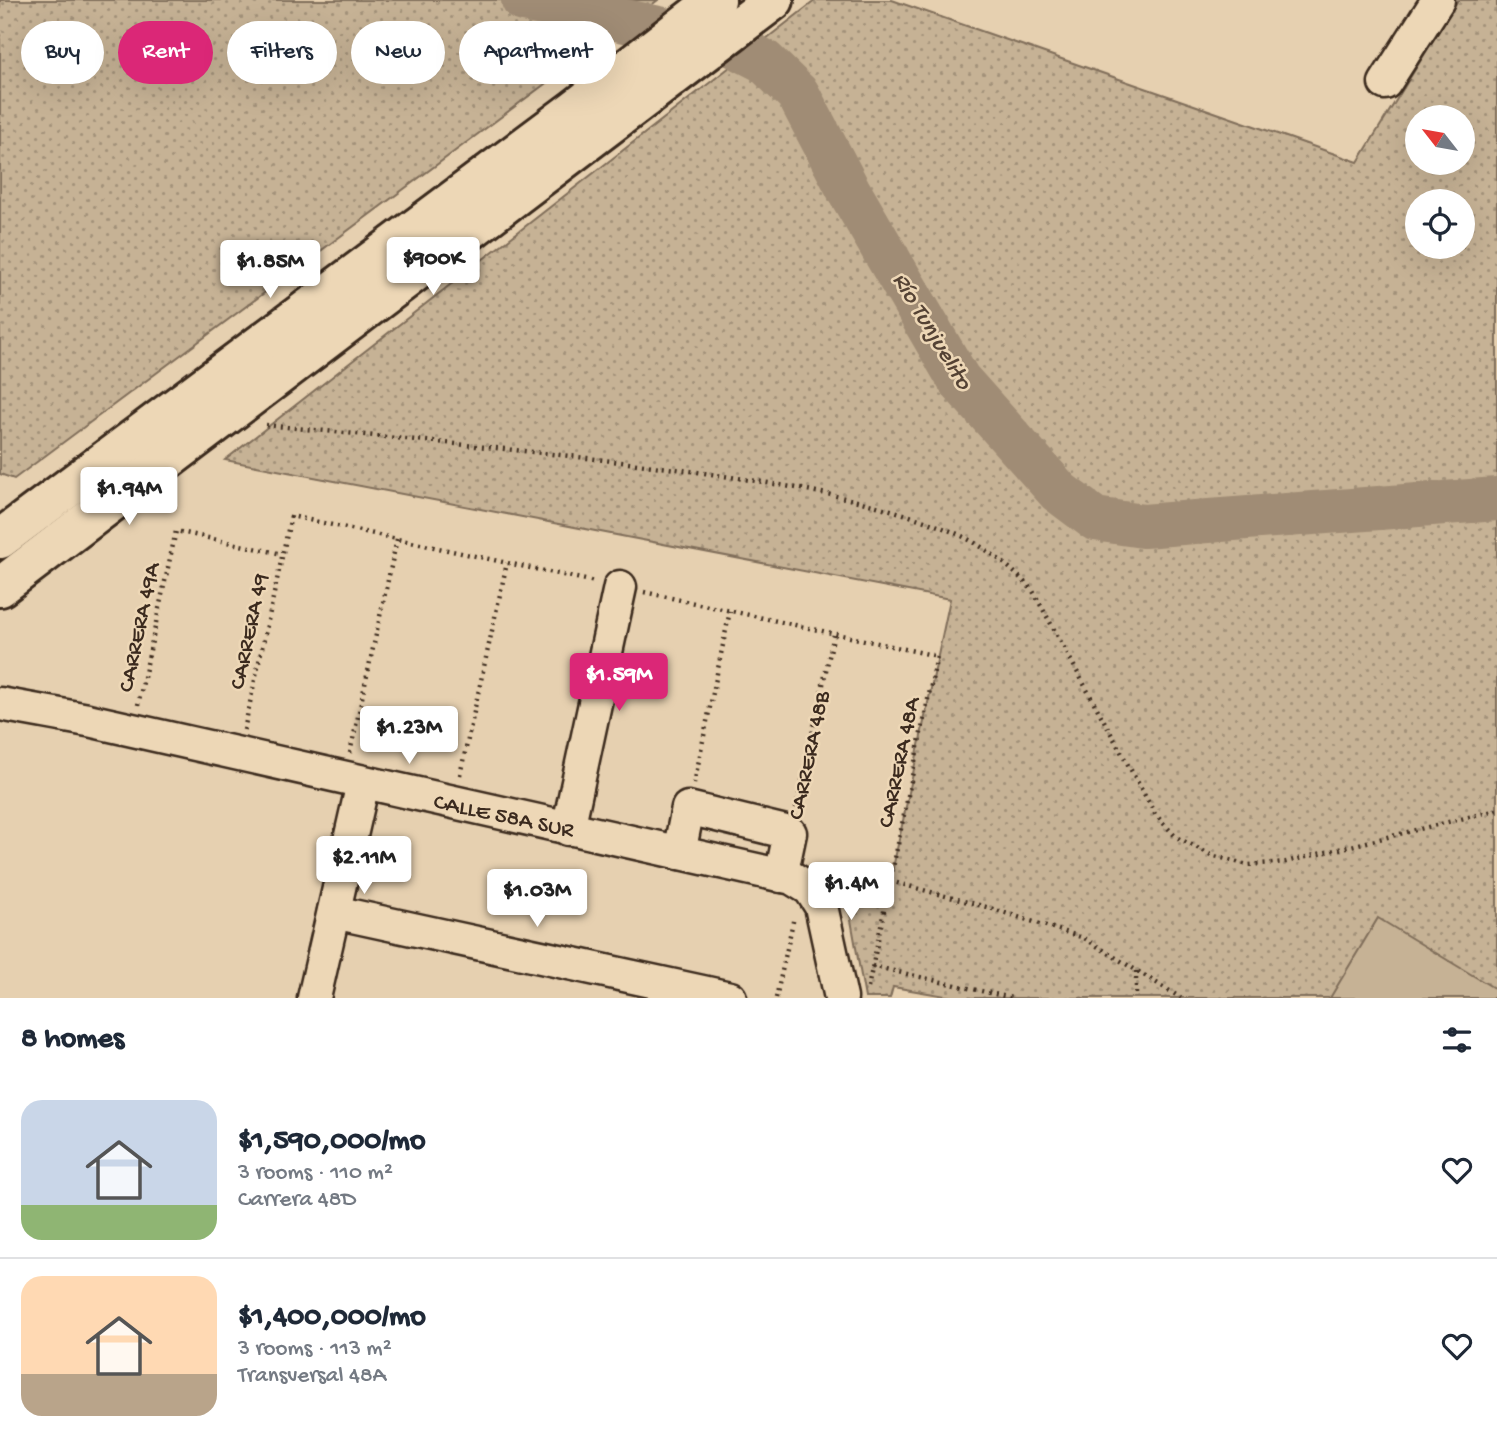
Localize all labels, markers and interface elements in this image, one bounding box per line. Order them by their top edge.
chip: Buy [21,21,104,84]
chip: Rent [118,21,213,84]
chip: Filters [227,21,337,84]
chip: New [351,21,445,84]
chip: Apartment [459,21,616,84]
north arrow [1405,105,1475,175]
map controls [1405,105,1475,259]
button: locate [1405,189,1475,259]
pin: $900K [384,238,482,297]
pin: $1.85M [213,240,327,300]
text: $900K [403,246,463,273]
text: $1.85M [236,249,304,276]
water label: Río Tunjuelito [885,268,978,397]
pin: $1.94M [72,468,186,527]
text: $1.94M [96,476,162,503]
street label: CARRERA 49A [114,559,168,695]
street label: CARRERA 49 [225,571,276,692]
pin: $1.59M [562,654,676,713]
text: $1.59M [586,662,652,689]
street label: CARRERA 48B [784,688,837,822]
street label: CARRERA 48A [873,694,928,830]
pin: $1.23M [352,706,466,766]
text: $1.23M [376,715,442,742]
street label: CALLE 58A SUR [431,789,577,846]
pin: $2.11M [307,836,421,896]
text: $2.11M [332,845,396,872]
pin: $1.4M [802,862,900,922]
pin: $1.03M [480,870,594,929]
text: $1.4M [824,871,878,898]
text: $1.03M [503,878,571,905]
icon: filters [1438,1021,1476,1059]
text: 8 homes [21,1023,124,1058]
text: $1,590,000/mo [238,1125,425,1160]
icon: home [77,1128,161,1212]
icon: heart [1438,1151,1476,1189]
text: 3 rooms · 110 m² [238,1160,393,1187]
text: Carrera 48D [238,1187,356,1214]
text: $1,400,000/mo [238,1301,426,1336]
icon: home [77,1304,161,1388]
icon: heart [1438,1327,1476,1365]
text: 3 rooms · 113 m² [238,1336,392,1363]
text: Transversal 48A [238,1363,386,1390]

